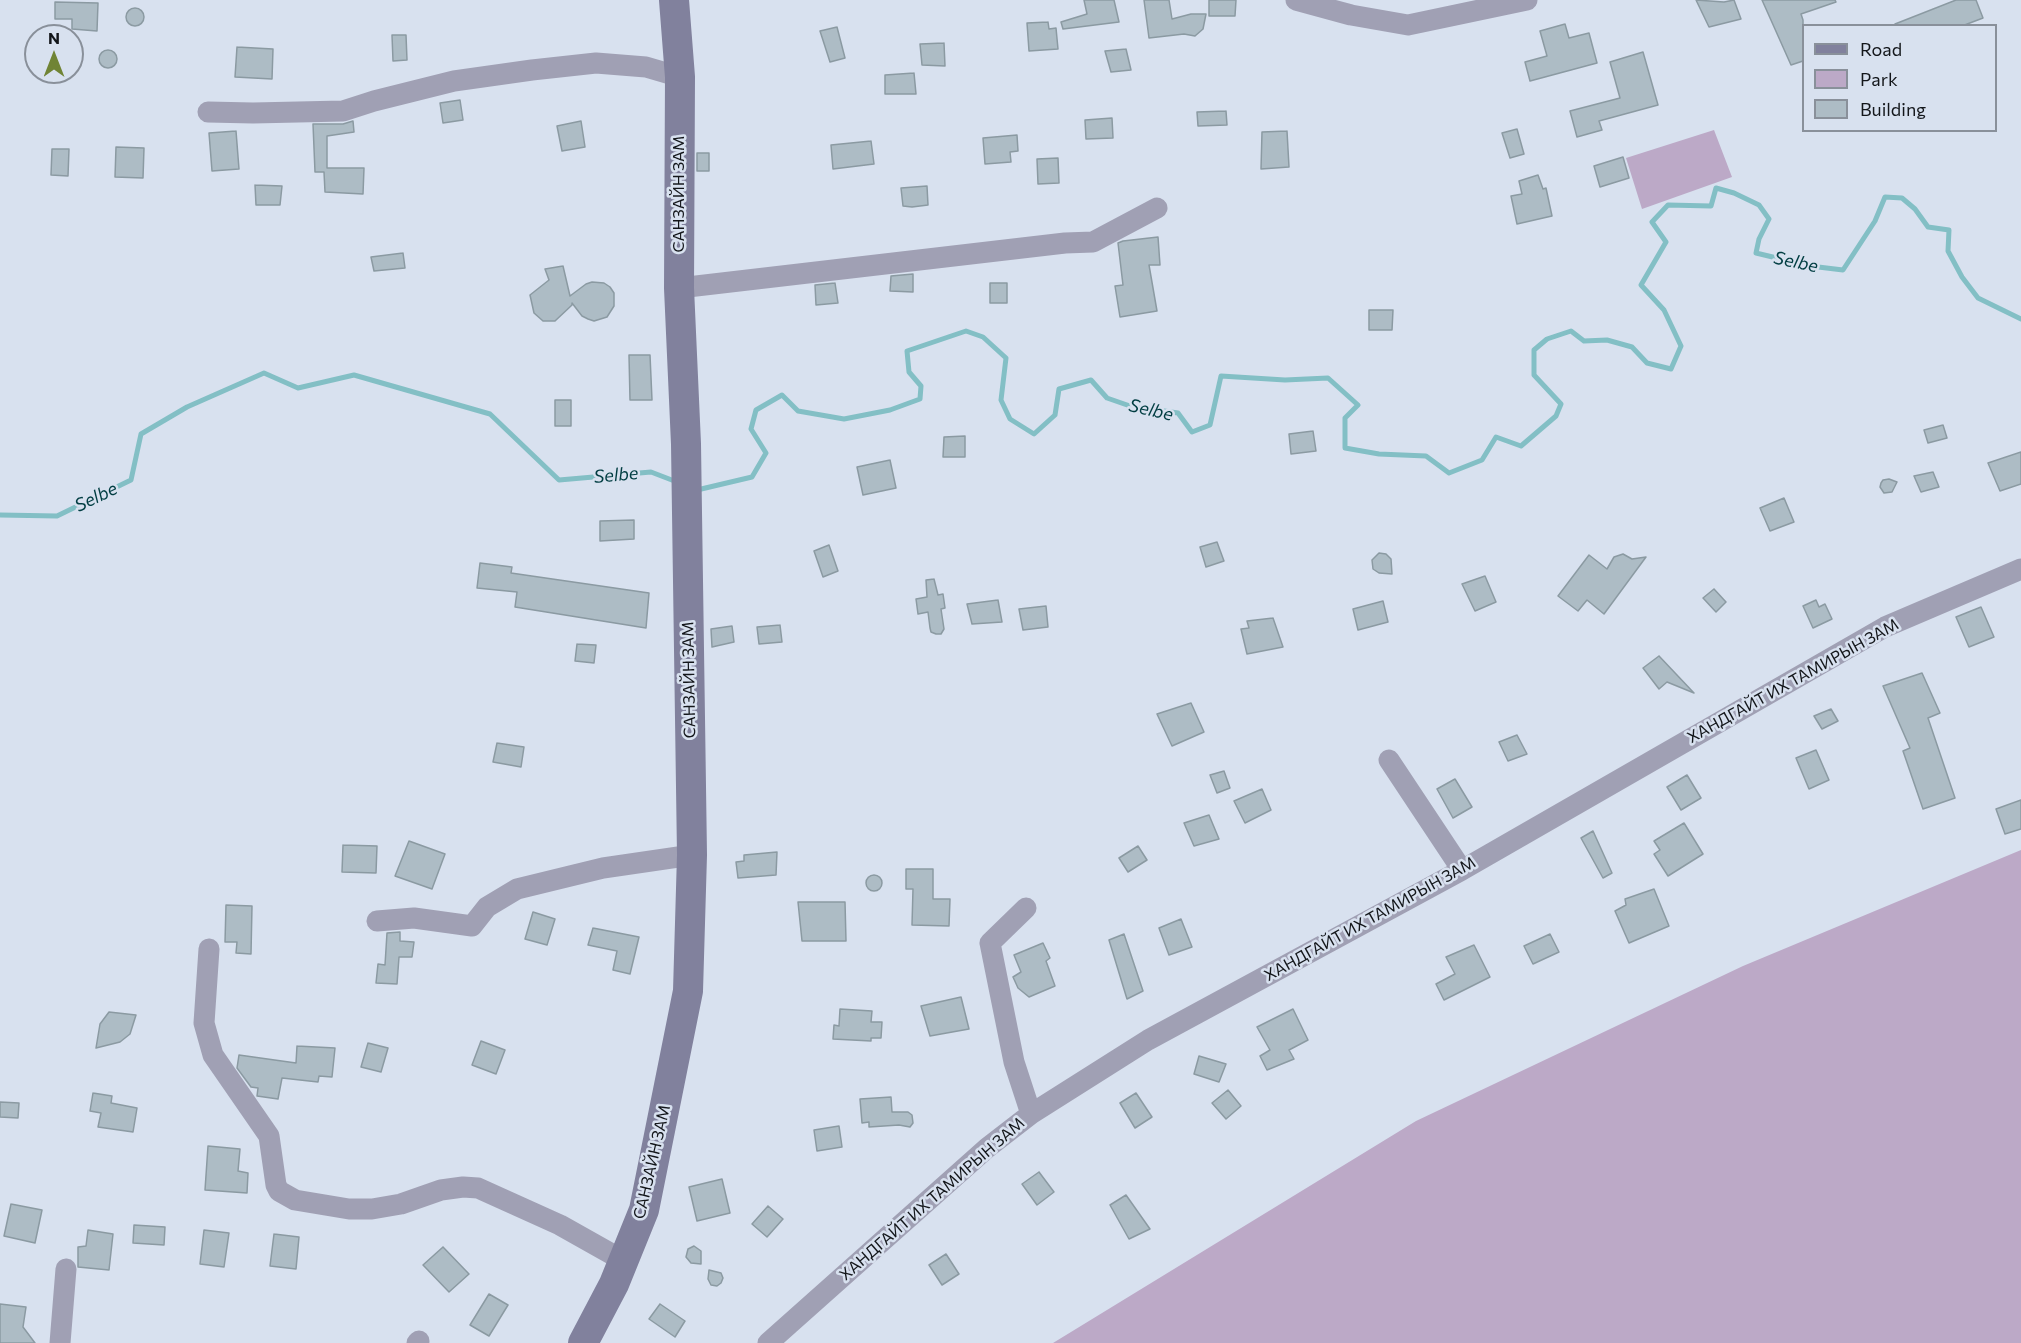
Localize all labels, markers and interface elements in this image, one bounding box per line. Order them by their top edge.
north arrow [24,24,84,84]
legend [1802,24,1997,132]
text: N [48,28,60,47]
text: Road [1860,38,1902,60]
text: Park [1860,68,1898,90]
text: Building [1860,98,1926,120]
street label: САНЗАЙН ЗАМ [669,136,689,252]
water label: Selbe [1772,247,1820,277]
water label: Selbe [1127,394,1175,426]
water label: Selbe [593,462,639,488]
water label: Selbe [71,477,121,517]
street label: ХАНДГАЙТ ИХ ТАМИРЫН ЗАМ [1684,615,1902,747]
street label: САНЗАЙН ЗАМ [678,621,700,739]
street label: ХАНДГАЙТ ИХ ТАМИРЫН ЗАМ [1261,853,1479,985]
street label: САНЗАЙН ЗАМ [630,1103,674,1221]
street label: ХАНДГАЙТ ИХ ТАМИРЫН ЗАМ [836,1113,1028,1285]

